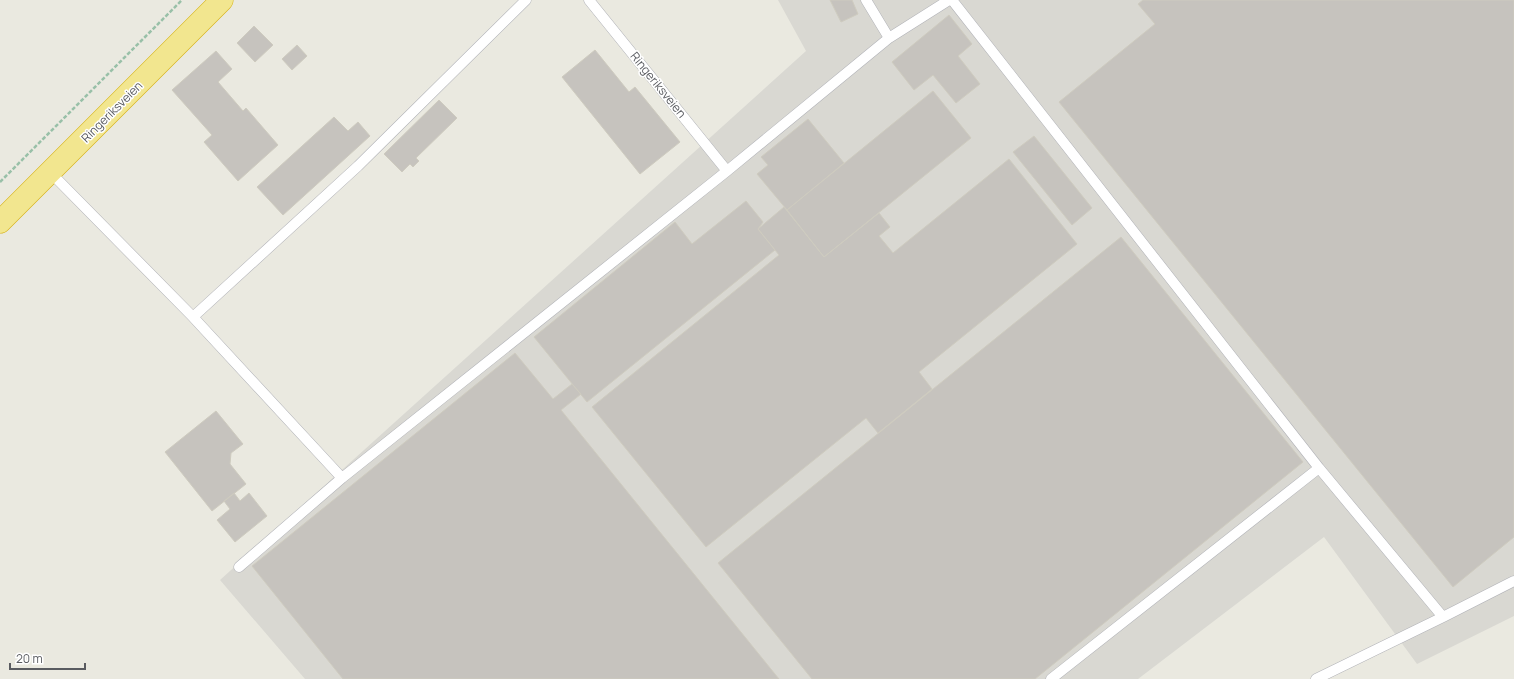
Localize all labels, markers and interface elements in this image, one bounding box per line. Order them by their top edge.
street label: Ringeriksveien [627,48,690,121]
street label: Ringeriksveien [77,77,146,146]
scale bar [10,645,85,671]
text: 20 m [16,650,43,667]

